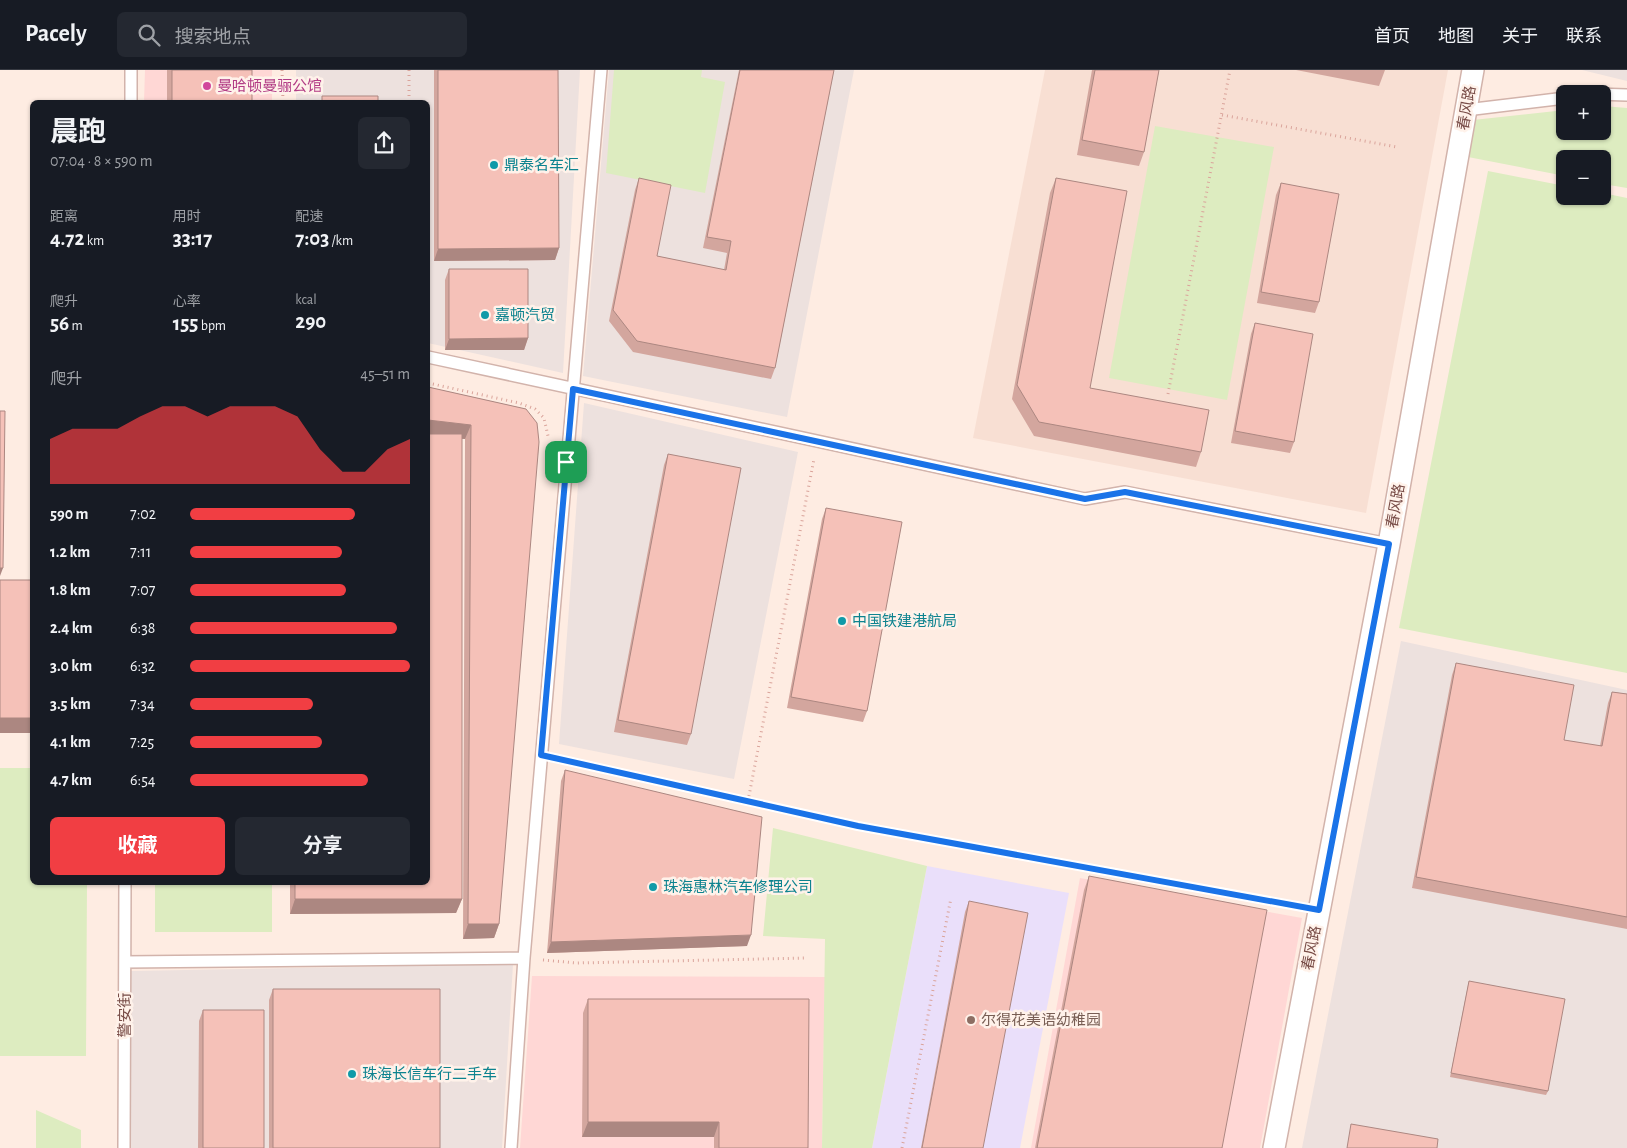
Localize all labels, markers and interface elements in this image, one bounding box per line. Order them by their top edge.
search box [117,12,467,57]
icon: search [135,21,163,49]
text: Pacely [25,22,87,46]
text: 搜索地点 [175,28,251,47]
text: 首页 [1374,28,1410,46]
text: 地图 [1438,28,1474,46]
text: 关于 [1502,28,1538,46]
text: 联系 [1566,28,1602,46]
place label: 曼哈顿曼骊公馆 [217,78,322,94]
marker: 曼哈顿曼骊公馆 [201,80,213,92]
street label: 春风路 [1455,84,1478,131]
map controls [1556,85,1611,205]
button: + [1556,85,1611,140]
button: share [358,117,410,169]
text: 晨跑 [50,119,106,147]
button: − [1556,150,1611,205]
text: 07:04 · 8 × 590 m [50,153,153,169]
place label: 鼎泰名车汇 [504,157,579,173]
marker: 鼎泰名车汇 [488,159,500,171]
text: 距离 [50,210,78,224]
text: 用时 [173,210,201,224]
text: 配速 [295,210,323,224]
text: 4.72 [50,228,84,249]
text: 33:17 [173,228,212,249]
text: 7:03 [295,228,329,249]
text: km [84,234,104,248]
text: /km [329,234,353,248]
text: kcal [295,293,317,307]
text: 爬升 [50,295,78,309]
text: 心率 [173,295,201,309]
place label: 嘉顿汽贸 [495,307,555,323]
marker: 嘉顿汽贸 [479,309,491,321]
text: 290 [295,311,326,332]
text: 56 [50,313,69,334]
text: 155 [173,313,198,334]
text: m [69,319,83,333]
text: bpm [198,319,226,333]
text: 45–51 m [360,366,410,382]
text: 爬升 [50,371,82,387]
pin [545,441,587,483]
icon: arrive [552,448,580,476]
street label: 春风路 [1384,482,1407,529]
text: 590 m [50,506,88,522]
text: 7:02 [130,506,156,522]
text: 1.2 km [50,544,90,560]
text: 7:11 [130,544,151,560]
text: 1.8 km [50,582,91,598]
text: 7:07 [130,582,155,598]
place label: 中国铁建港航局 [852,613,957,629]
marker: 中国铁建港航局 [836,615,848,627]
text: 2.4 km [50,620,93,636]
text: 6:38 [130,620,155,636]
text: 3.0 km [50,658,92,674]
text: 6:32 [130,658,155,674]
text: 3.5 km [50,696,91,712]
text: 7:34 [130,696,155,712]
text: 4.1 km [50,734,91,750]
text: 7:25 [130,734,154,750]
text: 4.7 km [50,772,92,788]
text: 6:54 [130,772,156,788]
button: 收藏 [50,817,225,875]
button: 分享 [235,817,410,875]
place label: 珠海惠林汽车修理公司 [663,879,813,895]
marker: 珠海惠林汽车修理公司 [647,881,659,893]
street label: 春风路 [1299,924,1324,972]
street label: 警安街 [117,992,133,1038]
place label: 尔得花美语幼稚园 [981,1012,1101,1028]
marker: 尔得花美语幼稚园 [965,1014,977,1026]
place label: 珠海长信车行二手车 [362,1066,497,1082]
marker: 珠海长信车行二手车 [346,1068,358,1080]

